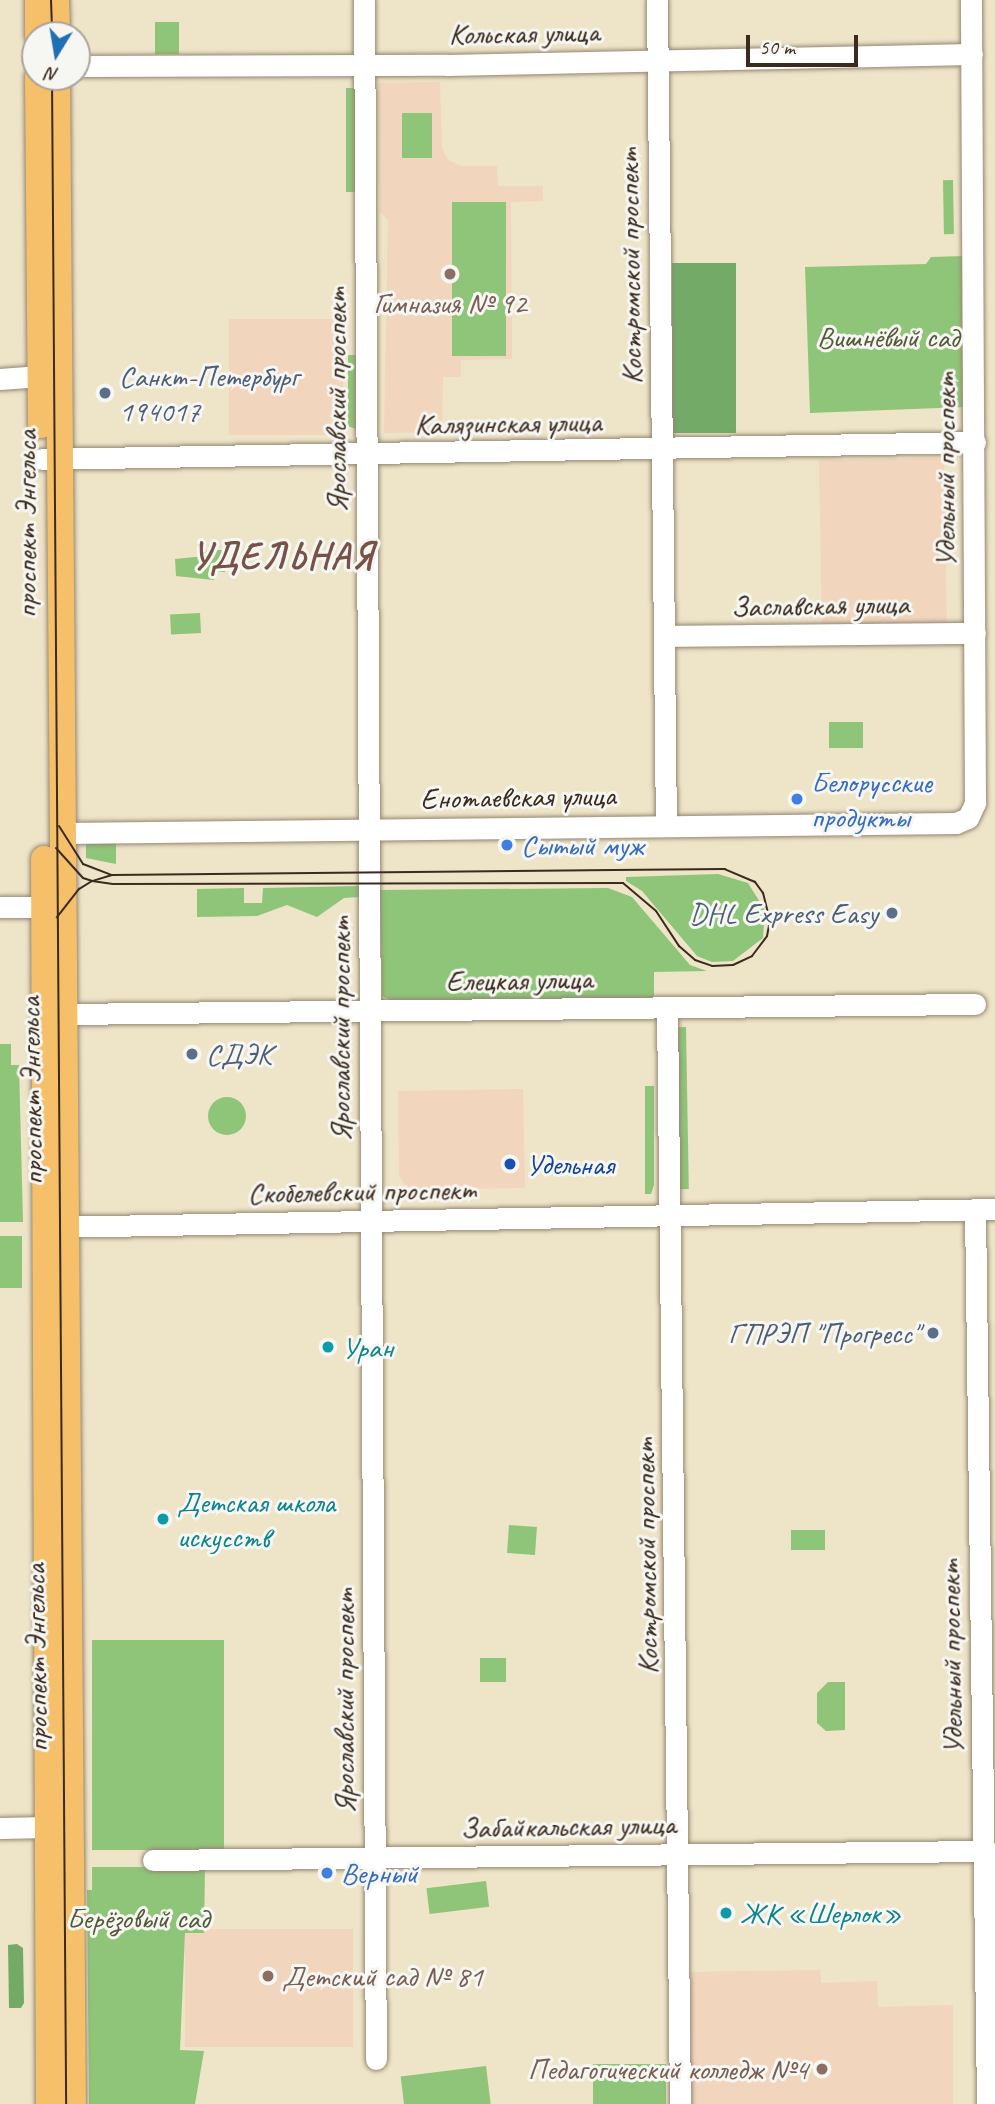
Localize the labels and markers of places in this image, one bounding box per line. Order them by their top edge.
marker: Гимназия № 92 [442,266,458,282]
place label: Гимназия № 92 [374,285,526,321]
place label: Санкт-Петербург 194017 [119,358,298,428]
marker: Санкт-Петербург 194017 [97,385,113,401]
place label: Белорусские продукты [811,764,932,834]
marker: Белорусские продукты [789,791,805,807]
place label: Сытый муж [521,827,643,863]
marker: Сытый муж [499,837,515,853]
place label: DHL Express Easy [688,895,878,931]
marker: DHL Express Easy [884,905,900,921]
place label: СДЭК [206,1036,272,1072]
marker: СДЭК [184,1046,200,1062]
place label: Удельная [526,1146,614,1182]
marker: Удельная [500,1154,520,1174]
place label: ГПРЭП "Прогресс" [728,1315,919,1351]
marker: ГПРЭП "Прогресс" [925,1325,941,1341]
place label: Уран [342,1329,393,1365]
marker: Уран [320,1339,336,1355]
place label: Детская школа искусств [177,1484,335,1554]
marker: Детская школа искусств [155,1511,171,1527]
place label: Верный [341,1855,418,1891]
marker: Верный [319,1865,335,1881]
place label: ЖК «Шерлок» [740,1895,902,1931]
marker: ЖК «Шерлок» [718,1905,734,1921]
place label: Детский сад № 81 [282,1958,483,1994]
marker: Детский сад № 81 [260,1968,276,1984]
place label: Педагогический колледж №4 [528,2051,808,2087]
marker: Педагогический колледж №4 [814,2061,830,2077]

